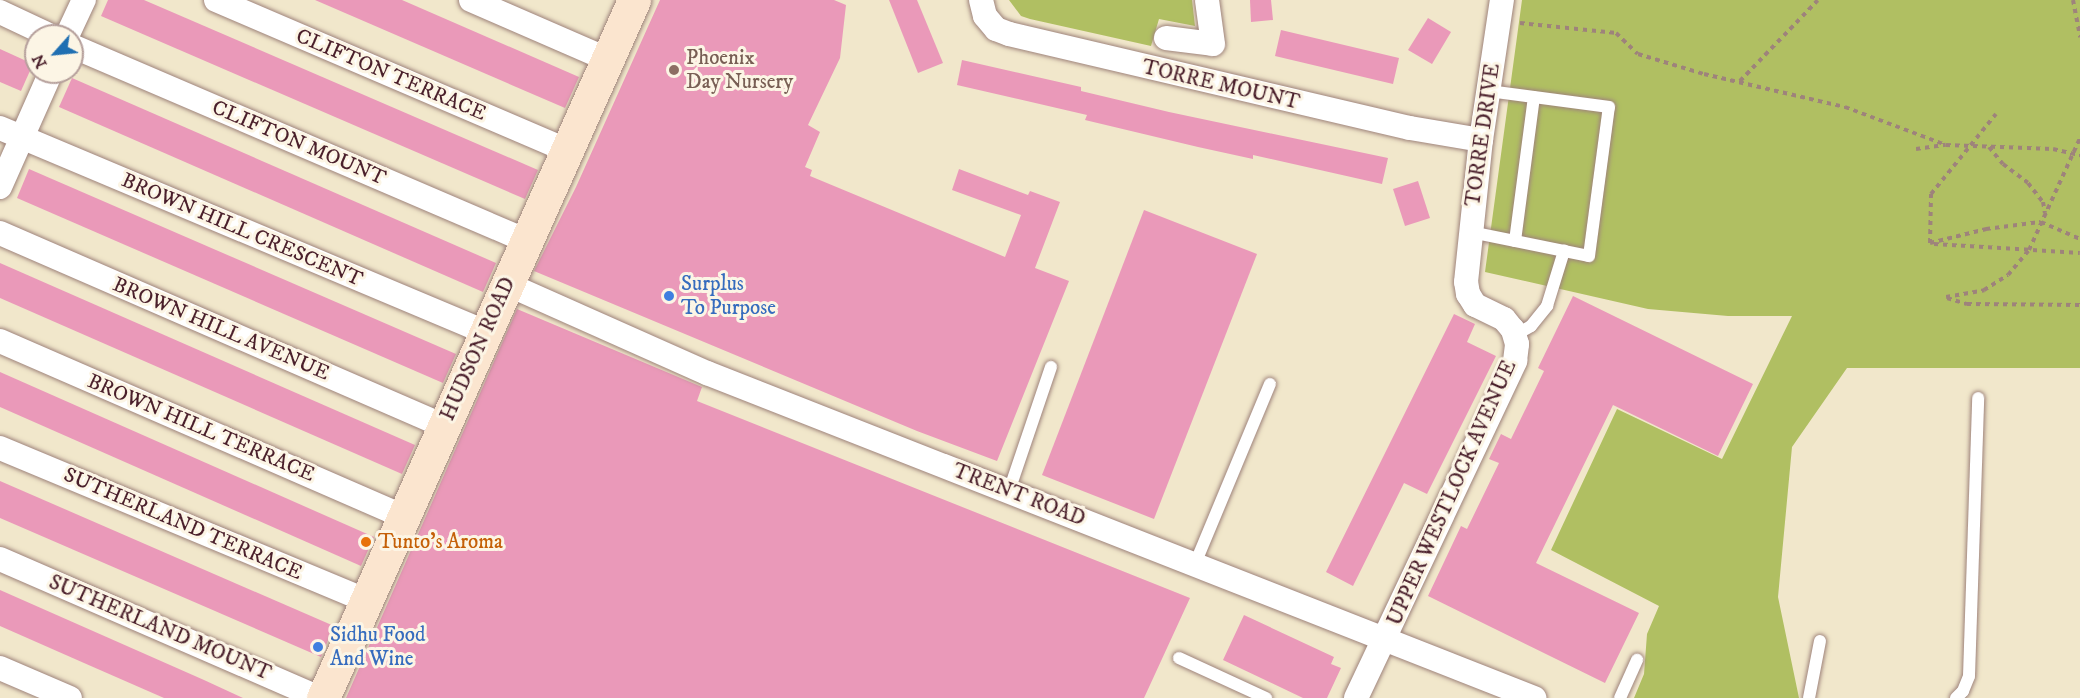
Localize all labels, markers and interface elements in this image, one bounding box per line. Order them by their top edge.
north arrow [24,24,84,84]
street label: CLIFTON TERRACE [292,24,490,126]
place label: Phoenix Day Nursery [686,45,793,95]
text: N [28,51,52,72]
street label: TORRE MOUNT [1140,55,1302,115]
street label: TORRE DRIVE [1460,62,1506,208]
marker: Phoenix Day Nursery [667,63,681,77]
street label: CLIFTON MOUNT [208,95,390,191]
street label: BROWN HILL CRESCENT [118,168,366,292]
place label: Surplus To Purpose [681,271,776,321]
street label: BROWN HILL AVENUE [109,272,333,386]
street label: HUDSON ROAD [435,273,521,425]
marker: Surplus To Purpose [662,289,676,303]
street label: UPPER WESTLOCK AVENUE [1382,357,1522,629]
street label: BROWN HILL TERRACE [84,369,318,487]
street label: TRENT ROAD [949,458,1089,532]
street label: SUTHERLAND TERRACE [60,462,306,586]
place label: Tunto's Aroma [378,529,503,555]
marker: Tunto's Aroma [359,535,373,549]
street label: SUTHERLAND MOUNT [45,570,275,686]
place label: Sidhu Food And Wine [330,622,426,672]
marker: Sidhu Food And Wine [311,640,325,654]

